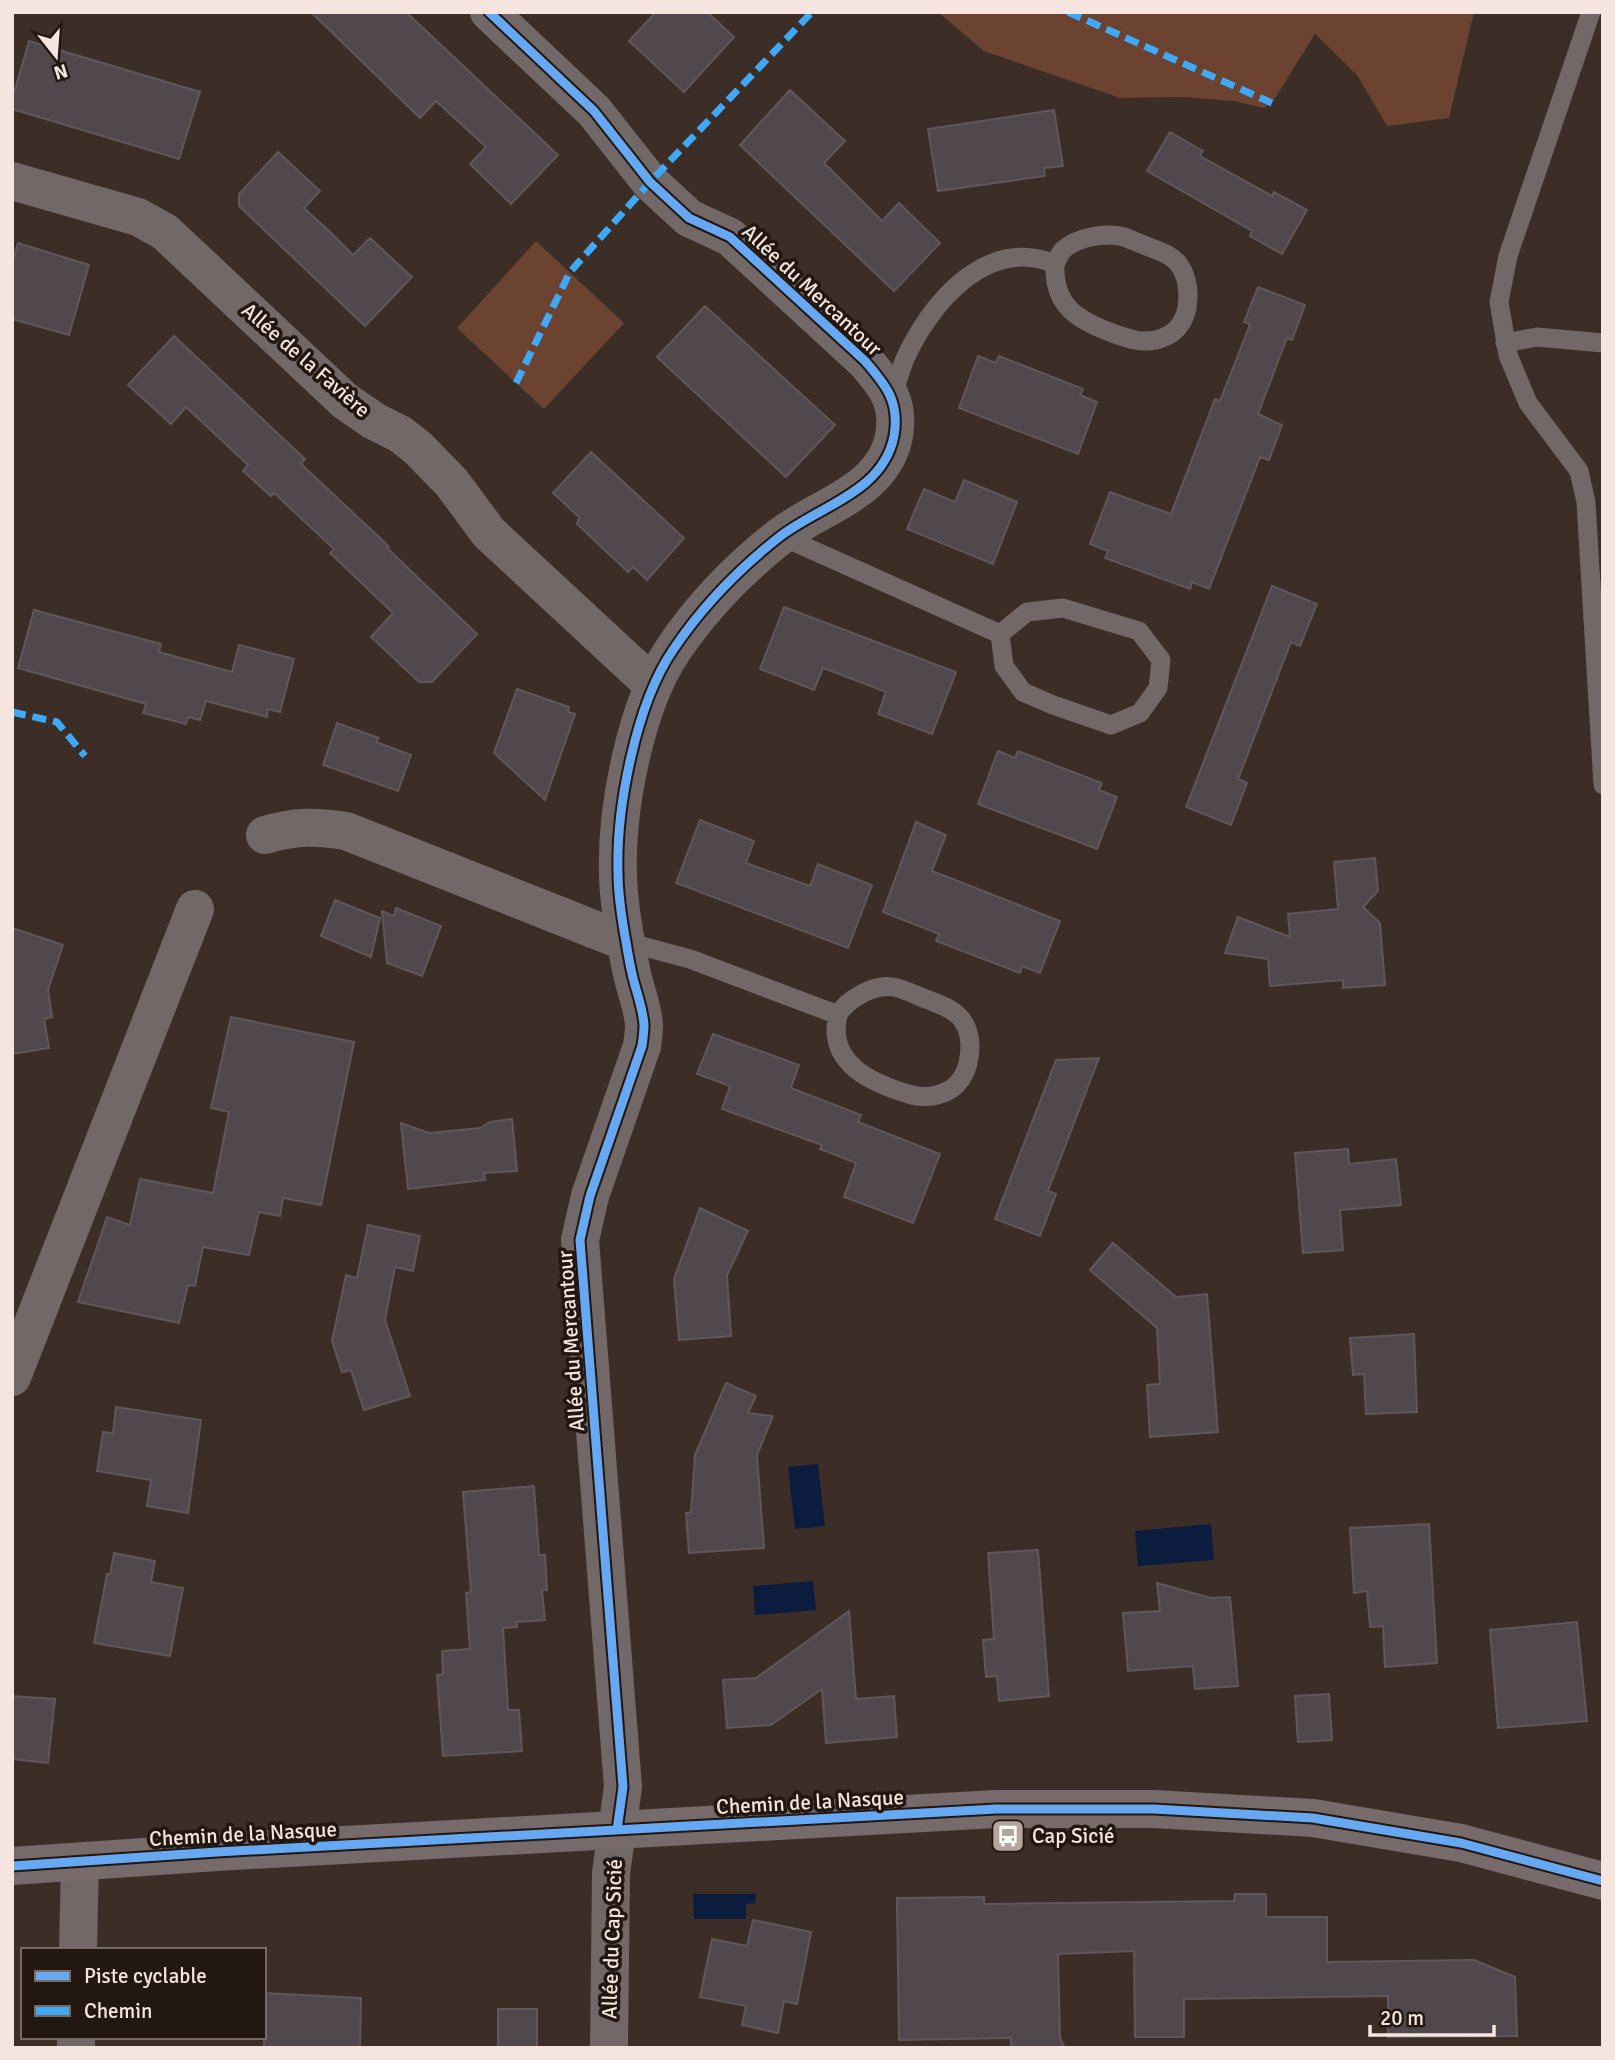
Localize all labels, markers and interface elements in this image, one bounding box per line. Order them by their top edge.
north arrow [21,21,91,91]
text: N [51,58,71,85]
street label: Allée du Mercantour [737,219,887,362]
street label: Allée de la Favière [236,297,376,423]
street label: Allée du Mercantour [552,1249,590,1432]
street label: Chemin de la Nasque [715,1784,905,1820]
street label: Chemin de la Nasque [148,1816,338,1852]
bus stop icon: Cap Sicié [989,1817,1027,1855]
place label: Cap Sicié [1032,1823,1115,1849]
street label: Allée du Cap Sicié [596,1859,628,2019]
legend [21,1948,266,2039]
text: Piste cyclable [84,1963,207,1989]
scale bar [1370,1994,1494,2038]
text: Chemin [84,1998,153,2024]
text: 20 m [1380,2005,1424,2031]

